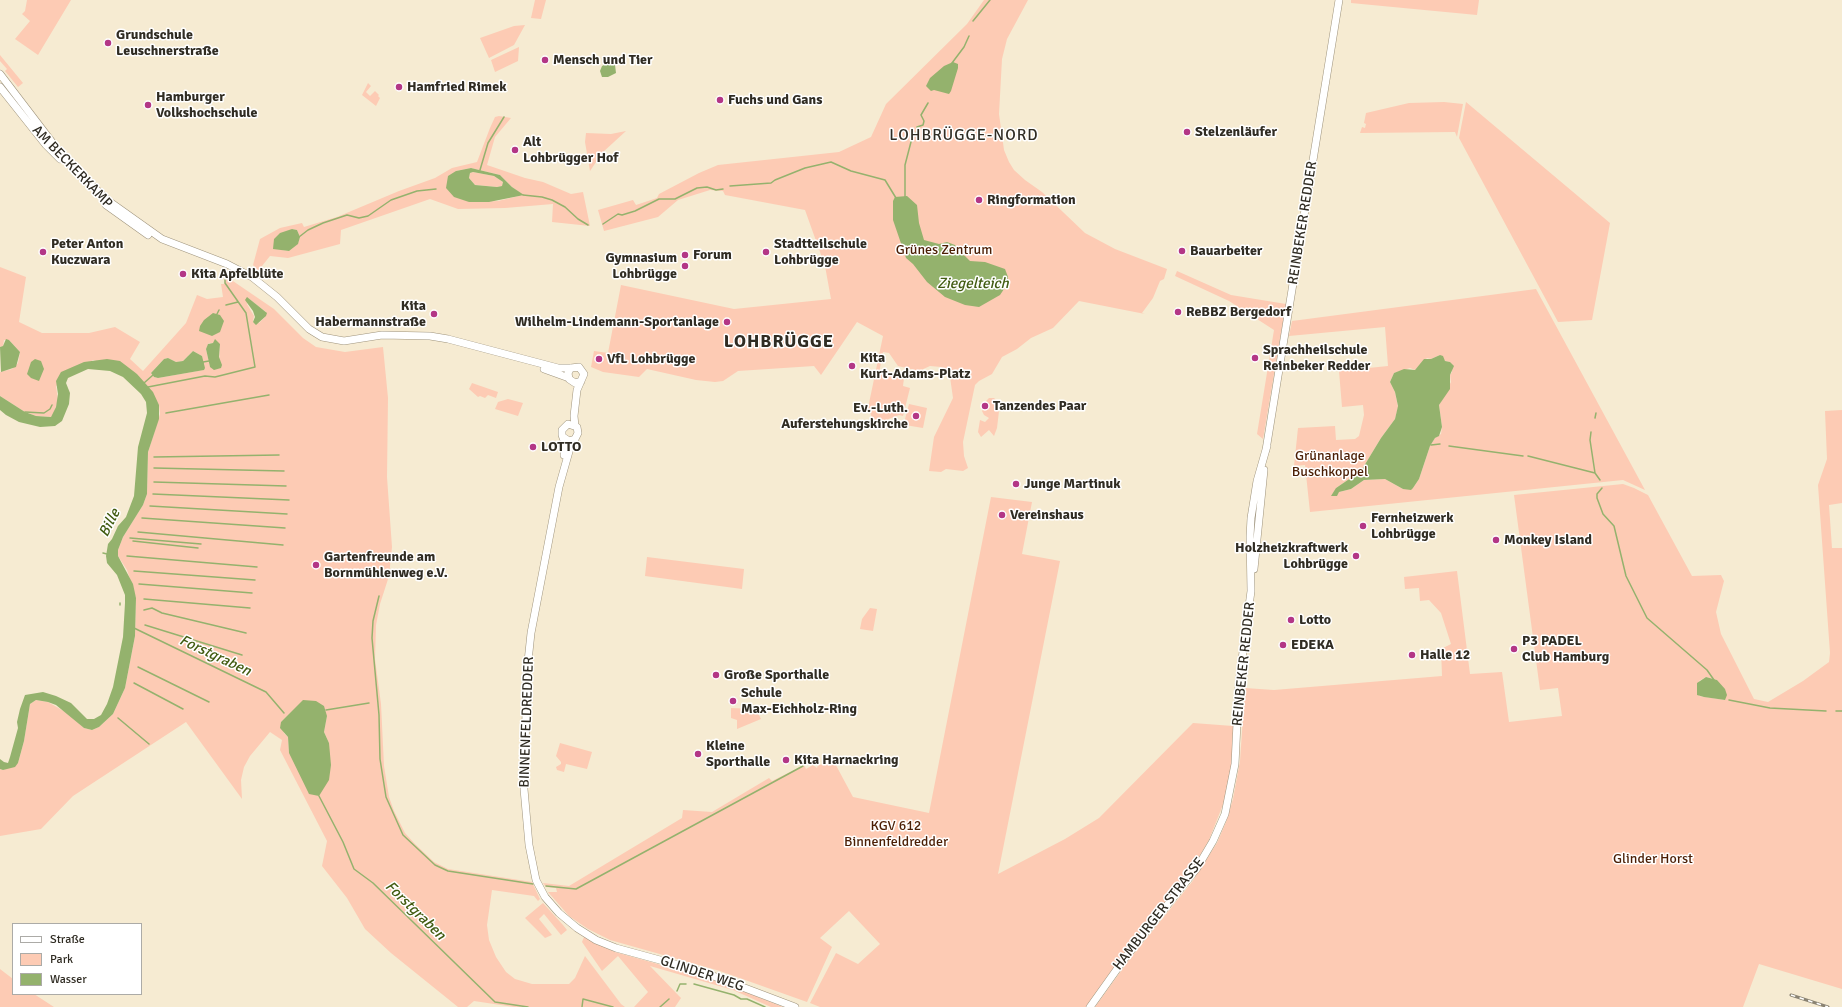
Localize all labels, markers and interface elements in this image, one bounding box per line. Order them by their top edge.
place label: Grundschule Leuschnerstraße [116,27,219,60]
marker: Grundschule Leuschnerstraße [103,38,113,48]
place label: Mensch und Tier [553,52,653,68]
marker: Mensch und Tier [540,55,550,65]
place label: Hamfried Rimek [407,79,506,95]
marker: Hamfried Rimek [394,82,404,92]
place label: Hamburger Volkshochschule [156,89,258,122]
place label: Fuchs und Gans [728,92,822,108]
marker: Fuchs und Gans [715,95,725,105]
marker: Hamburger Volkshochschule [143,100,153,110]
street label: AM BECKERKAMP [28,122,116,212]
place label: Stelzenläufer [1195,124,1277,140]
district label: LOHBRÜGGE-NORD [889,126,1039,146]
marker: Stelzenläufer [1182,127,1192,137]
place label: Alt Lohbrügger Hof [523,134,618,166]
marker: Alt Lohbrügger Hof [510,145,520,155]
street label: REINBEKER REDDER [1285,160,1321,286]
place label: Ringformation [987,192,1076,208]
marker: Ringformation [974,195,984,205]
place label: Peter Anton Kuczwara [51,236,123,268]
place label: Stadtteilschule Lohbrügge [774,236,867,268]
park label: Grünes Zentrum [896,242,992,258]
place label: Bauarbeiter [1190,243,1262,259]
marker: Bauarbeiter [1177,246,1187,256]
marker: Peter Anton Kuczwara [38,247,48,257]
place label: Forum [693,247,732,263]
marker: Stadtteilschule Lohbrügge [761,247,771,257]
place label: Gymnasium Lohbrügge [605,250,677,282]
marker: Forum [680,250,690,260]
marker: Gymnasium Lohbrügge [680,261,690,271]
place label: Kita Apfelblüte [191,266,284,282]
marker: Kita Apfelblüte [178,269,188,279]
water label: Ziegelteich [937,275,1009,293]
place label: Kita Habermannstraße [315,298,426,330]
place label: ReBBZ Bergedorf [1186,304,1291,320]
marker: ReBBZ Bergedorf [1173,307,1183,317]
marker: Kita Habermannstraße [429,309,439,319]
place label: Wilhelm-Lindemann-Sportanlage [515,314,719,330]
marker: Wilhelm-Lindemann-Sportanlage [722,317,732,327]
district label: LOHBRÜGGE [724,331,834,353]
place label: Sprachheilschule Reinbeker Redder [1263,342,1370,374]
place label: Kita Kurt-Adams-Platz [860,350,971,382]
place label: VfL Lohbrügge [607,351,696,367]
marker: Sprachheilschule Reinbeker Redder [1250,353,1260,363]
marker: VfL Lohbrügge [594,354,604,364]
marker: Kita Kurt-Adams-Platz [847,361,857,371]
place label: Tanzendes Paar [993,398,1086,414]
place label: Ev.-Luth. Auferstehungskirche [781,400,908,432]
marker: Tanzendes Paar [980,401,990,411]
marker: Ev.-Luth. Auferstehungskirche [911,411,921,421]
place label: LOTTO [541,439,581,455]
marker: LOTTO [528,442,538,452]
park label: Grünanlage Buschkoppel [1292,448,1368,480]
place label: Junge Martinuk [1024,476,1121,492]
marker: Junge Martinuk [1011,479,1021,489]
water label: Bille [95,506,125,540]
place label: Vereinshaus [1010,507,1084,523]
marker: Vereinshaus [997,510,1007,520]
place label: Fernheizwerk Lohbrügge [1371,510,1454,542]
marker: Fernheizwerk Lohbrügge [1358,521,1368,531]
place label: Monkey Island [1504,532,1592,548]
marker: Monkey Island [1491,535,1501,545]
place label: Holzheizkraftwerk Lohbrügge [1235,540,1348,572]
place label: Gartenfreunde am Bornmühlenweg e.V. [324,549,448,582]
marker: Holzheizkraftwerk Lohbrügge [1351,551,1361,561]
marker: Gartenfreunde am Bornmühlenweg e.V. [311,560,321,570]
street label: REINBEKER REDDER [1229,601,1259,727]
place label: Lotto [1299,612,1331,628]
marker: Lotto [1286,615,1296,625]
water label: Forstgraben [176,632,254,680]
place label: P3 PADEL Club Hamburg [1522,633,1609,666]
place label: EDEKA [1291,637,1334,653]
marker: EDEKA [1278,640,1288,650]
marker: P3 PADEL Club Hamburg [1509,644,1519,654]
place label: Halle 12 [1420,647,1470,663]
marker: Halle 12 [1407,650,1417,660]
street label: BINNENFELDREDDER [516,656,538,788]
place label: Große Sporthalle [724,667,829,683]
marker: Große Sporthalle [711,670,721,680]
place label: Schule Max-Eichholz-Ring [741,685,857,718]
marker: Schule Max-Eichholz-Ring [728,696,738,706]
place label: Kleine Sporthalle [706,738,770,770]
marker: Kleine Sporthalle [693,749,703,759]
place label: Kita Harnackring [794,752,899,768]
marker: Kita Harnackring [781,755,791,765]
park label: KGV 612 Binnenfeldredder [844,818,948,850]
park label: Glinder Horst [1613,851,1693,867]
street label: HAMBURGER STRASSE [1110,854,1208,974]
water label: Forstgraben [381,878,449,944]
legend [12,923,142,995]
text: Straße [50,932,85,947]
text: Park [50,952,73,967]
street label: GLINDER WEG [658,953,746,995]
text: Wasser [50,972,87,987]

